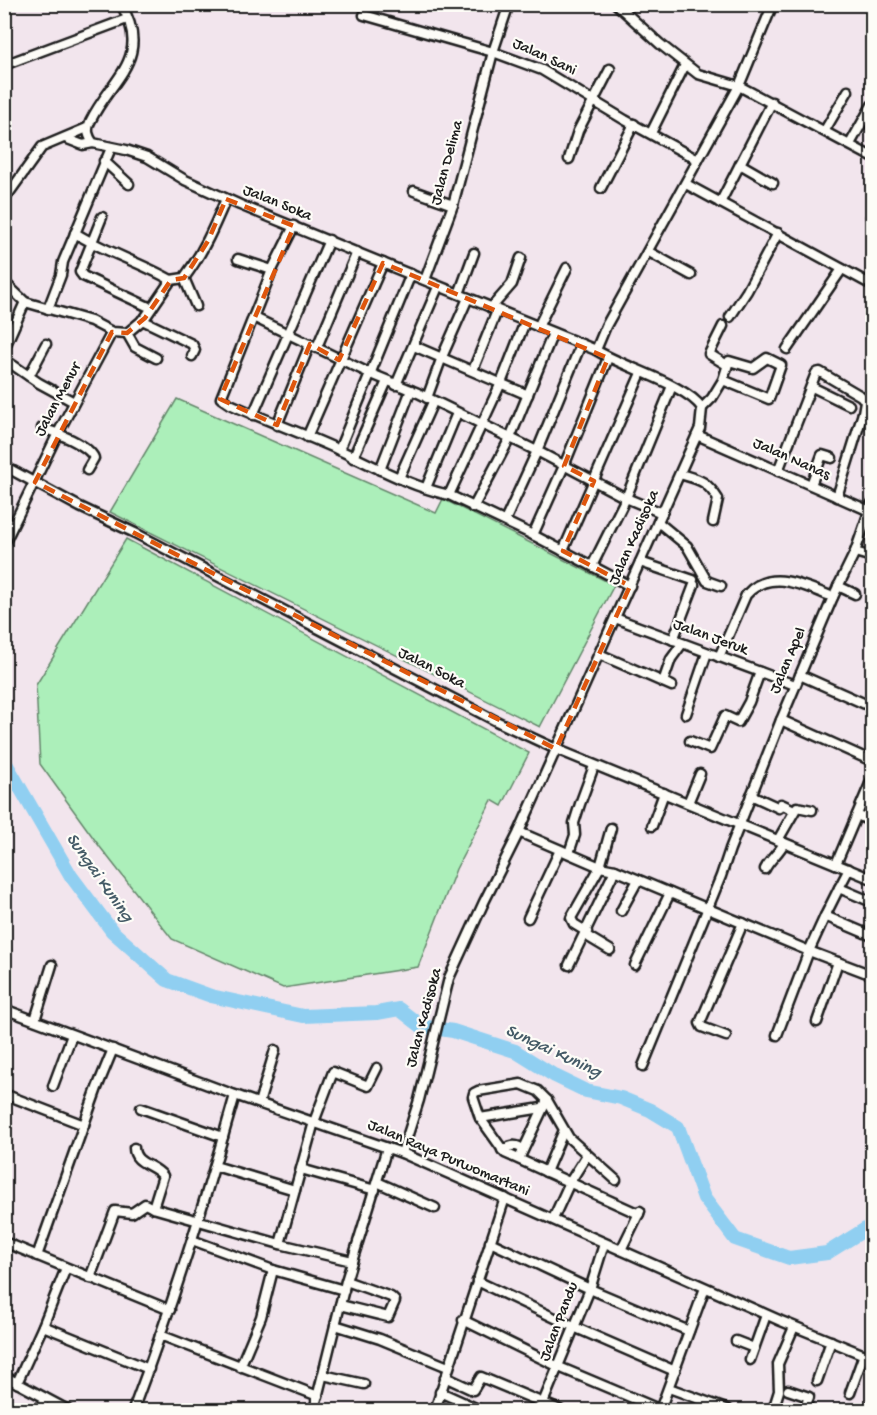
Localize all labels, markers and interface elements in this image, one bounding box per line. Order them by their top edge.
street label: Jalan Sani [509,35,579,81]
street label: Jalan Delima [428,117,469,208]
street label: Jalan Soka [240,182,315,227]
street label: Jalan Menur [32,358,87,440]
street label: Jalan Nanas [749,434,834,486]
street label: Jalan Kadisoka [606,487,665,588]
street label: Jalan Jeruk [670,616,752,661]
street label: Jalan Apel [767,625,811,697]
street label: Jalan Soka [394,644,469,695]
water label: Sungai Kuning [61,830,138,928]
street label: Jalan Kadisoka [403,965,448,1070]
water label: Sungai Kuning [502,1021,606,1084]
street label: Jalan Raya Purwomartani [364,1116,532,1202]
street label: Jalan Pandu [536,1279,584,1364]

